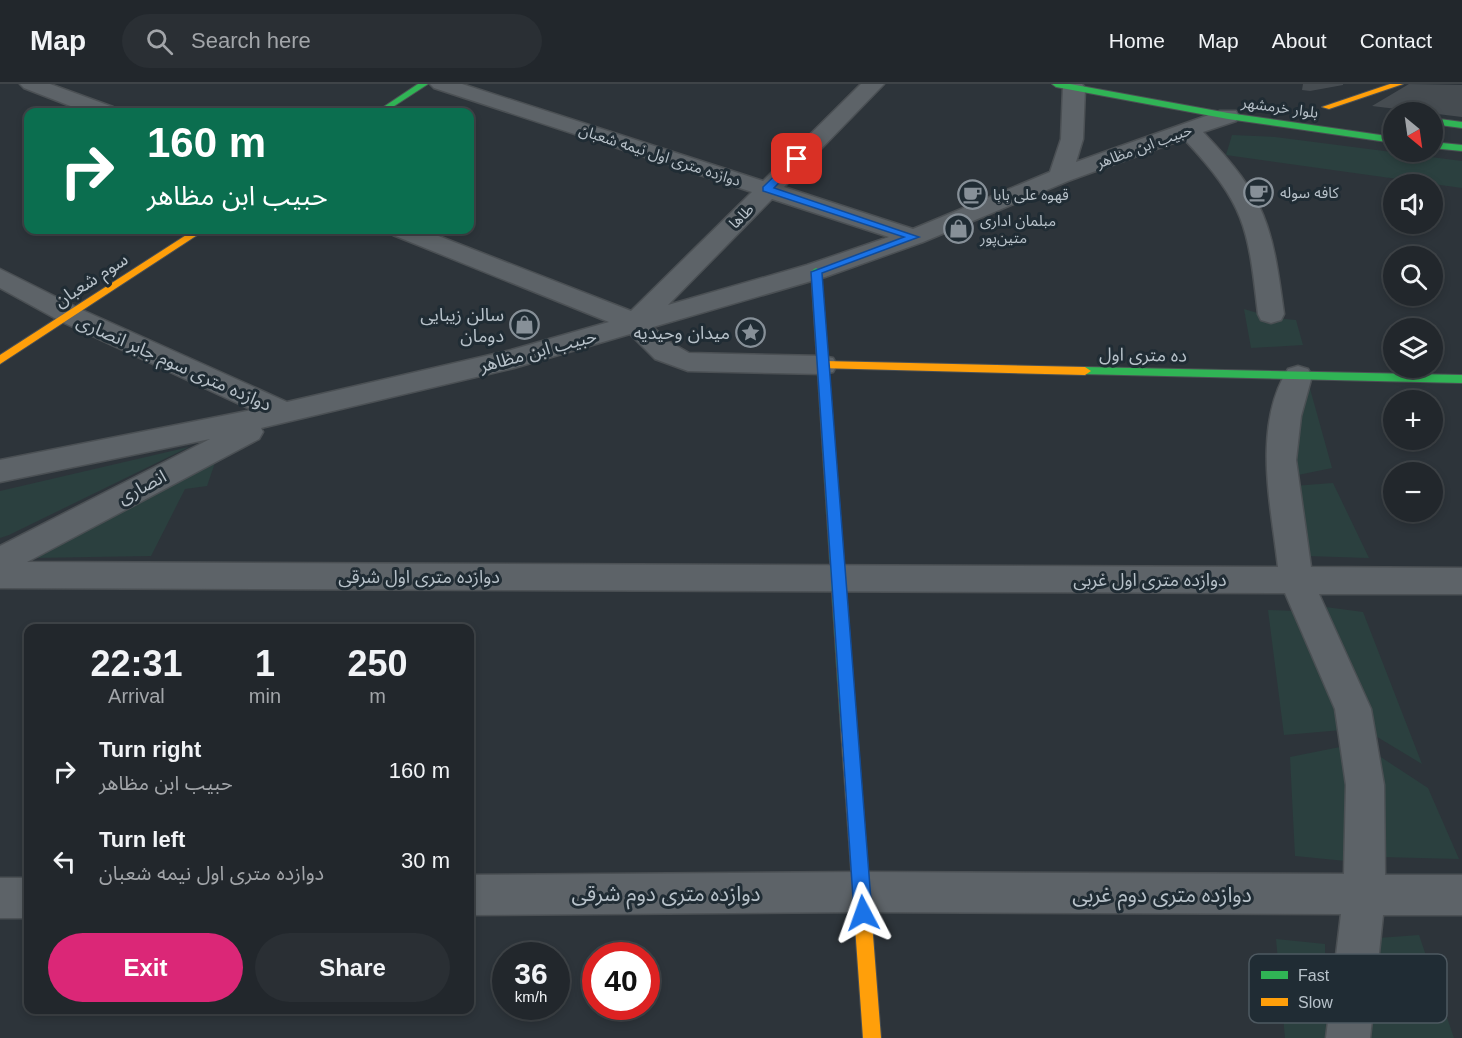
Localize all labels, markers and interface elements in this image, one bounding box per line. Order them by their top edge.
search box [122,14,542,68]
text: Map [30,25,86,56]
icon: search [143,25,176,58]
text: Search here [191,28,311,53]
text: Home [1109,29,1165,52]
text: Map [1198,29,1239,52]
text: About [1272,29,1327,52]
text: Contact [1360,29,1432,52]
street label: بلوار خرمشهر [1239,93,1319,122]
north arrow [1383,102,1443,162]
map controls [1383,102,1443,522]
text: 160 m [147,119,266,166]
street label: دوازده متری اول نیمه شعبان [577,121,743,190]
street label: حبیب ابن مظاهر [1093,121,1195,172]
icon: right [48,132,126,210]
pin [771,133,822,184]
icon: arrive [780,142,813,175]
button: sound [1383,174,1443,234]
cafe icon: کافه سوله [1243,176,1275,208]
cafe icon: قهوه علی بابا [956,178,988,210]
text: حبیب ابن مظاهر [147,181,328,211]
place label: کافه سوله [1280,184,1340,202]
place label: قهوه علی بابا [993,186,1069,204]
street label: طاها [725,200,757,232]
place label: مبلمان اداری متین‌پور [979,212,1056,248]
shop icon: مبلمان اداری متین‌پور [943,213,975,245]
button: search [1383,246,1443,306]
street label: سوم شعبان [51,249,134,314]
place label: سالن زیبایی دومان [420,305,504,347]
shop icon: سالن زیبایی دومان [509,309,541,341]
street label: دوازده متری سوم جابر انصاری [72,311,274,419]
place icon: میدان وحیدیه [735,317,767,349]
button: layers [1383,318,1443,378]
place label: میدان وحیدیه [634,323,730,344]
street label: حبیب ابن مظاهر [476,326,599,377]
street label: ده متری اول [1099,344,1187,367]
button: + [1383,390,1443,450]
button: − [1383,462,1443,522]
street label: انصاری [114,466,170,509]
street label: دوازده متری اول شرقی [338,567,500,588]
street label: دوازده متری اول غربی [1073,570,1227,591]
text: 22:31 [90,643,182,684]
text: 1 [255,643,275,684]
text: 250 [347,643,408,684]
text: Arrival [108,685,165,707]
text: min [249,685,281,707]
text: m [369,685,386,707]
text: Turn right [99,737,201,762]
icon: right [48,755,81,788]
text: 160 m [389,758,450,783]
text: حبیب ابن مظاهر [99,772,233,794]
text: Turn left [99,827,185,852]
icon: left [48,845,81,878]
text: 30 m [401,848,450,873]
text: دوازده متری اول نیمه شعبان [99,862,324,884]
position arrow [831,881,895,945]
street label: دوازده متری دوم شرقی [571,882,761,910]
street label: دوازده متری دوم غربی [1072,883,1252,911]
button: Exit [48,933,243,1002]
button: Share [255,933,450,1002]
speed limit sign: 40 [582,942,660,1020]
legend [1249,954,1447,1023]
text: 36 [514,957,548,990]
text: Fast [1298,967,1330,984]
text: km/h [515,988,547,1005]
text: Slow [1298,994,1333,1011]

